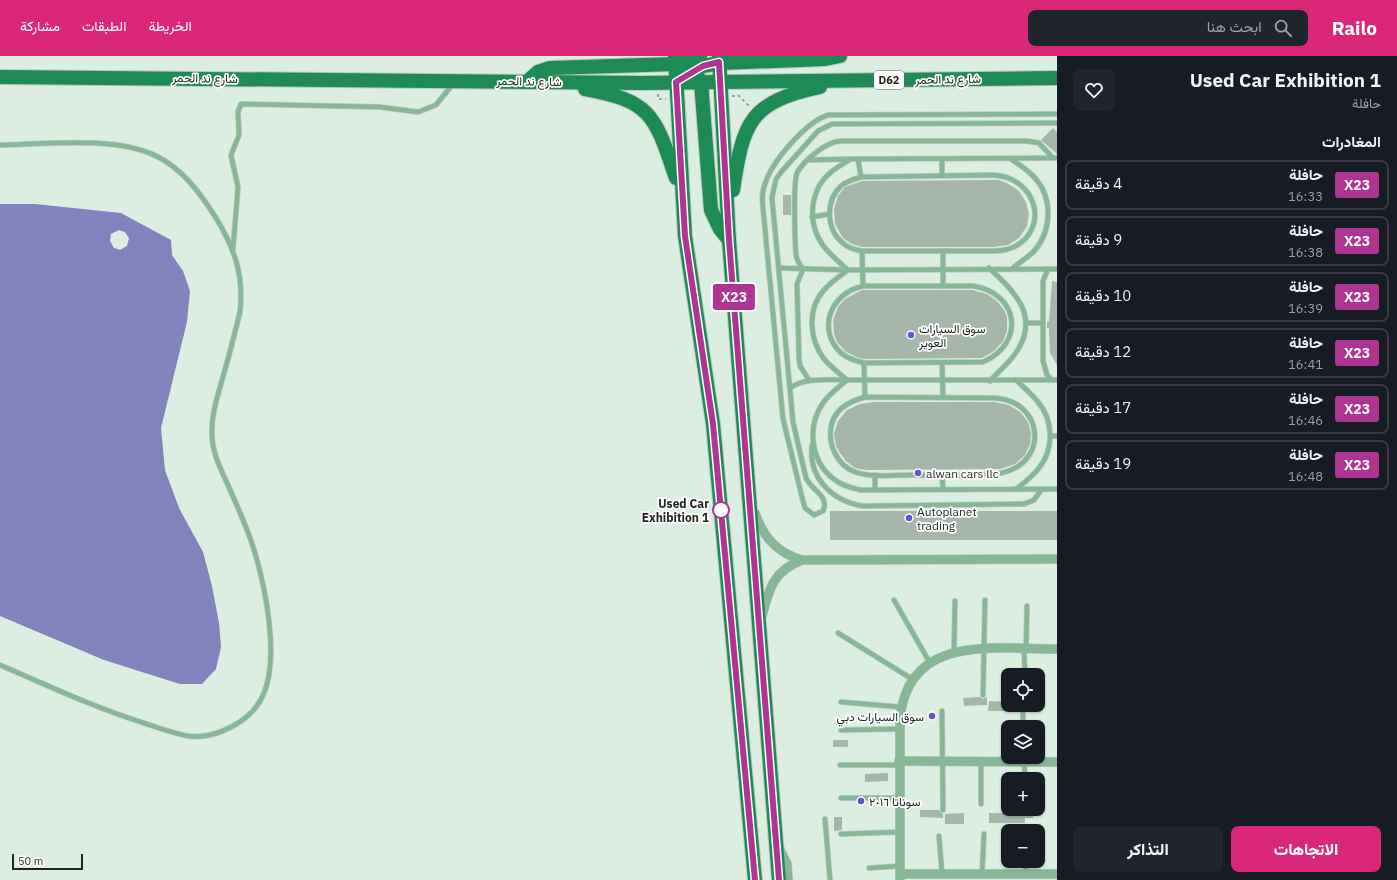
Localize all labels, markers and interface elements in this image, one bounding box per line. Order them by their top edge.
search box [1028,10,1308,46]
text: Railo [1332,16,1377,40]
text: مشاركة [20,17,60,35]
text: الطبقات [82,17,126,35]
text: الخريطة [148,17,192,35]
text: ابحث هنا [1207,17,1262,36]
icon: search [1272,17,1294,39]
text: Used Car Exhibition 1 [1190,68,1381,92]
button: heart [1073,69,1115,111]
street label: شارع ند الحمر [171,70,238,88]
road number: D62 [874,71,904,89]
street label: شارع ند الحمر [914,71,981,89]
street label: شارع ند الحمر [495,73,562,91]
text: حافلة [1352,95,1381,112]
text: المغادرات [1322,132,1381,151]
text: حافلة [1289,165,1323,184]
text: 4 دقيقة [1075,174,1122,193]
text: X23 [1344,176,1370,194]
text: 16:33 [1288,188,1323,205]
text: حافلة [1289,221,1323,240]
text: 9 دقيقة [1075,230,1122,249]
text: X23 [1344,232,1370,250]
text: 16:38 [1288,244,1323,261]
text: حافلة [1289,277,1323,296]
line badge: X23 [711,284,757,310]
text: 10 دقيقة [1075,286,1131,305]
text: X23 [721,288,747,306]
text: X23 [1344,288,1370,306]
text: 16:39 [1288,300,1323,317]
place label: سوق السيارات العوير [918,321,985,351]
marker: سوق السيارات العوير [906,330,916,340]
text: حافلة [1289,333,1323,352]
text: 12 دقيقة [1075,342,1131,361]
text: X23 [1344,344,1370,362]
text: 16:41 [1288,356,1323,373]
text: حافلة [1289,389,1323,408]
text: 17 دقيقة [1075,398,1131,417]
text: X23 [1344,400,1370,418]
text: 16:46 [1288,412,1323,429]
text: حافلة [1289,445,1323,464]
text: 19 دقيقة [1075,454,1131,473]
text: X23 [1344,456,1370,474]
place label: alwan cars llc [926,466,999,481]
marker: alwan cars llc [913,468,923,478]
text: 16:48 [1288,468,1323,485]
place label: Used Car Exhibition 1 [642,496,709,525]
marker: Used Car Exhibition 1 [712,501,730,519]
place label: Autoplanet trading [917,504,977,533]
marker: Autoplanet trading [904,513,914,523]
map controls [1001,668,1045,868]
button: locate [1001,668,1045,712]
place label: سوق السيارات دبي [837,709,924,727]
marker: سوق السيارات دبي [927,711,937,721]
button: layers [1001,720,1045,764]
button: + [1001,772,1045,816]
place label: سوناتا ٢٠١٦ [869,794,920,810]
marker: سوناتا ٢٠١٦ [856,796,866,806]
button: − [1001,824,1045,868]
button: التذاكر [1073,826,1223,872]
button: الاتجاهات [1231,826,1381,872]
scale bar [12,852,83,871]
text: 50 m [18,854,43,868]

